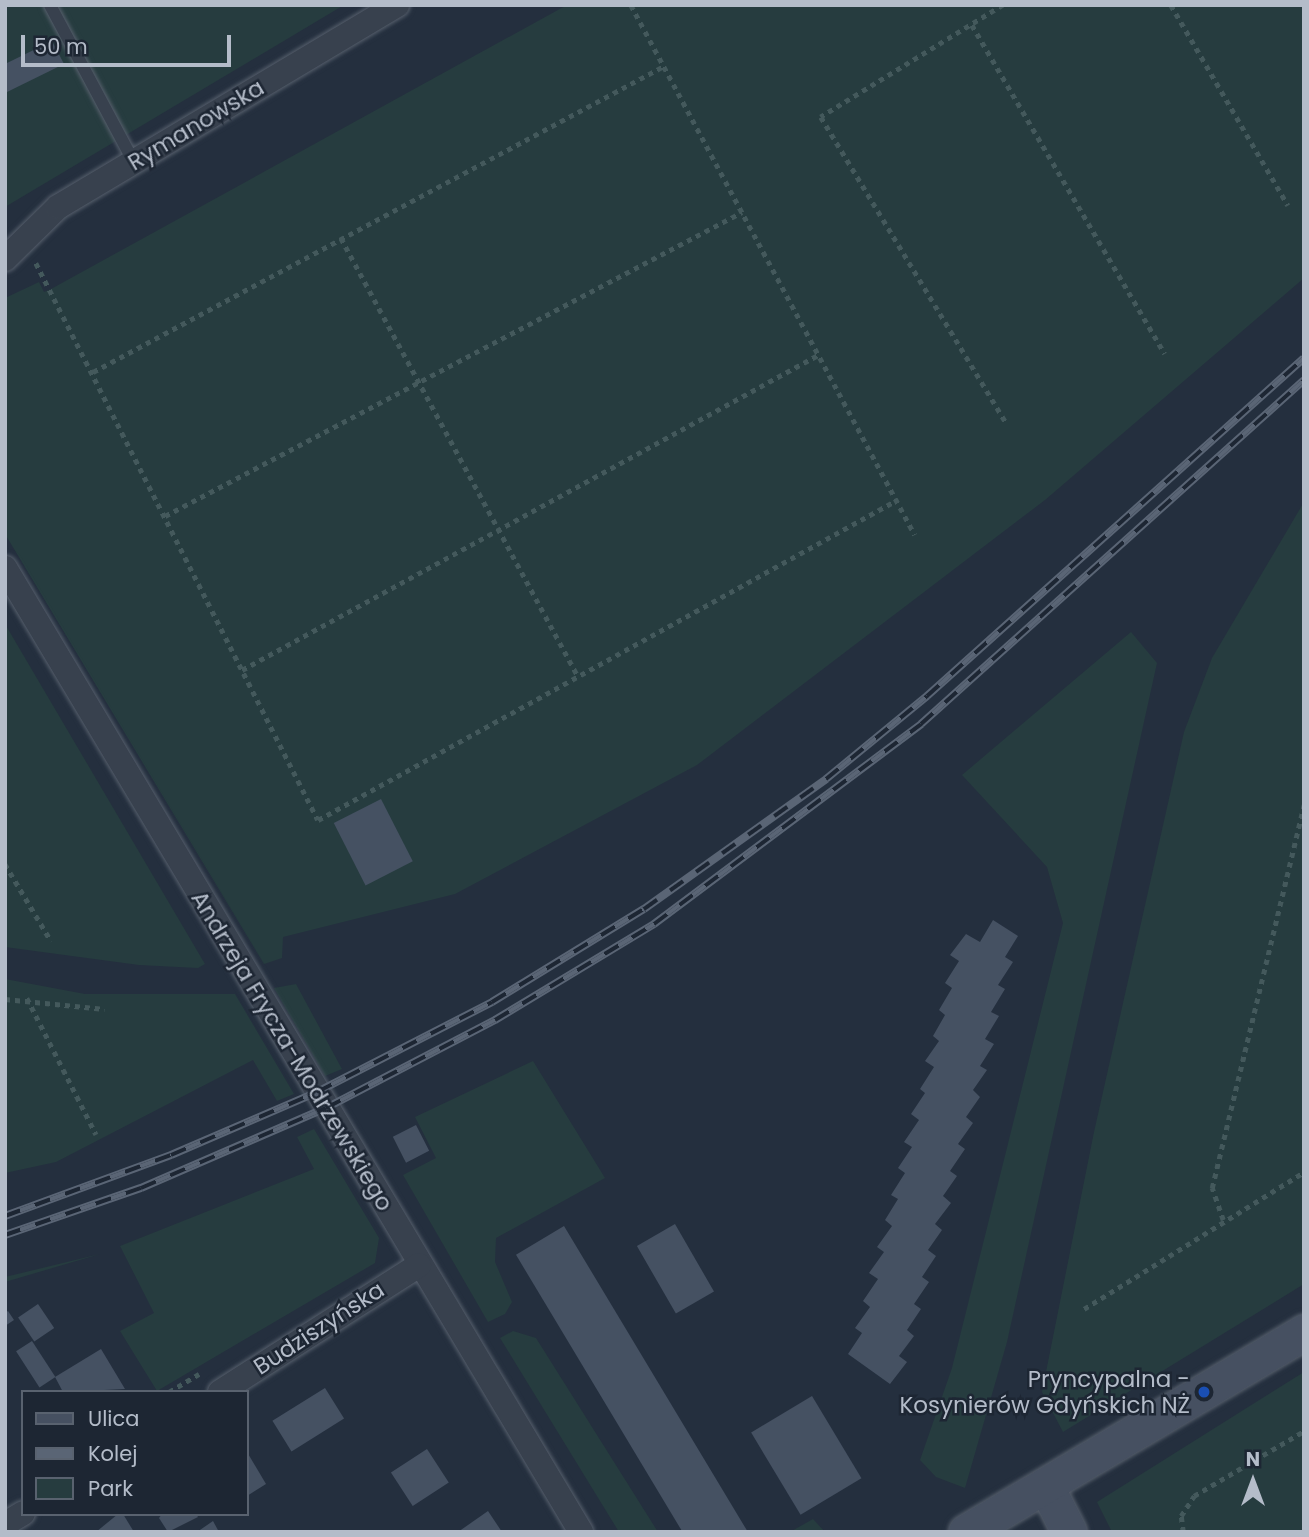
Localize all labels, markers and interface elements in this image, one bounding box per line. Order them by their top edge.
scale bar [24,21,234,65]
text: 50 m [34,32,88,61]
street label: Rymanowska [123,74,269,176]
street label: Andrzeja Frycza-Modrzewskiego [185,886,399,1216]
street label: Budziszyńska [249,1276,389,1380]
place label: Pryncypalna - Kosynierów Gdyńskich NŻ [900,1365,1190,1419]
marker: Pryncypalna - Kosynierów Gdyńskich NŻ [1196,1384,1212,1400]
legend [21,1390,248,1516]
text: Ulica [88,1404,139,1433]
text: Kolej [88,1439,137,1468]
north arrow [1218,1446,1288,1516]
text: N [1246,1446,1260,1473]
text: Park [88,1474,133,1503]

